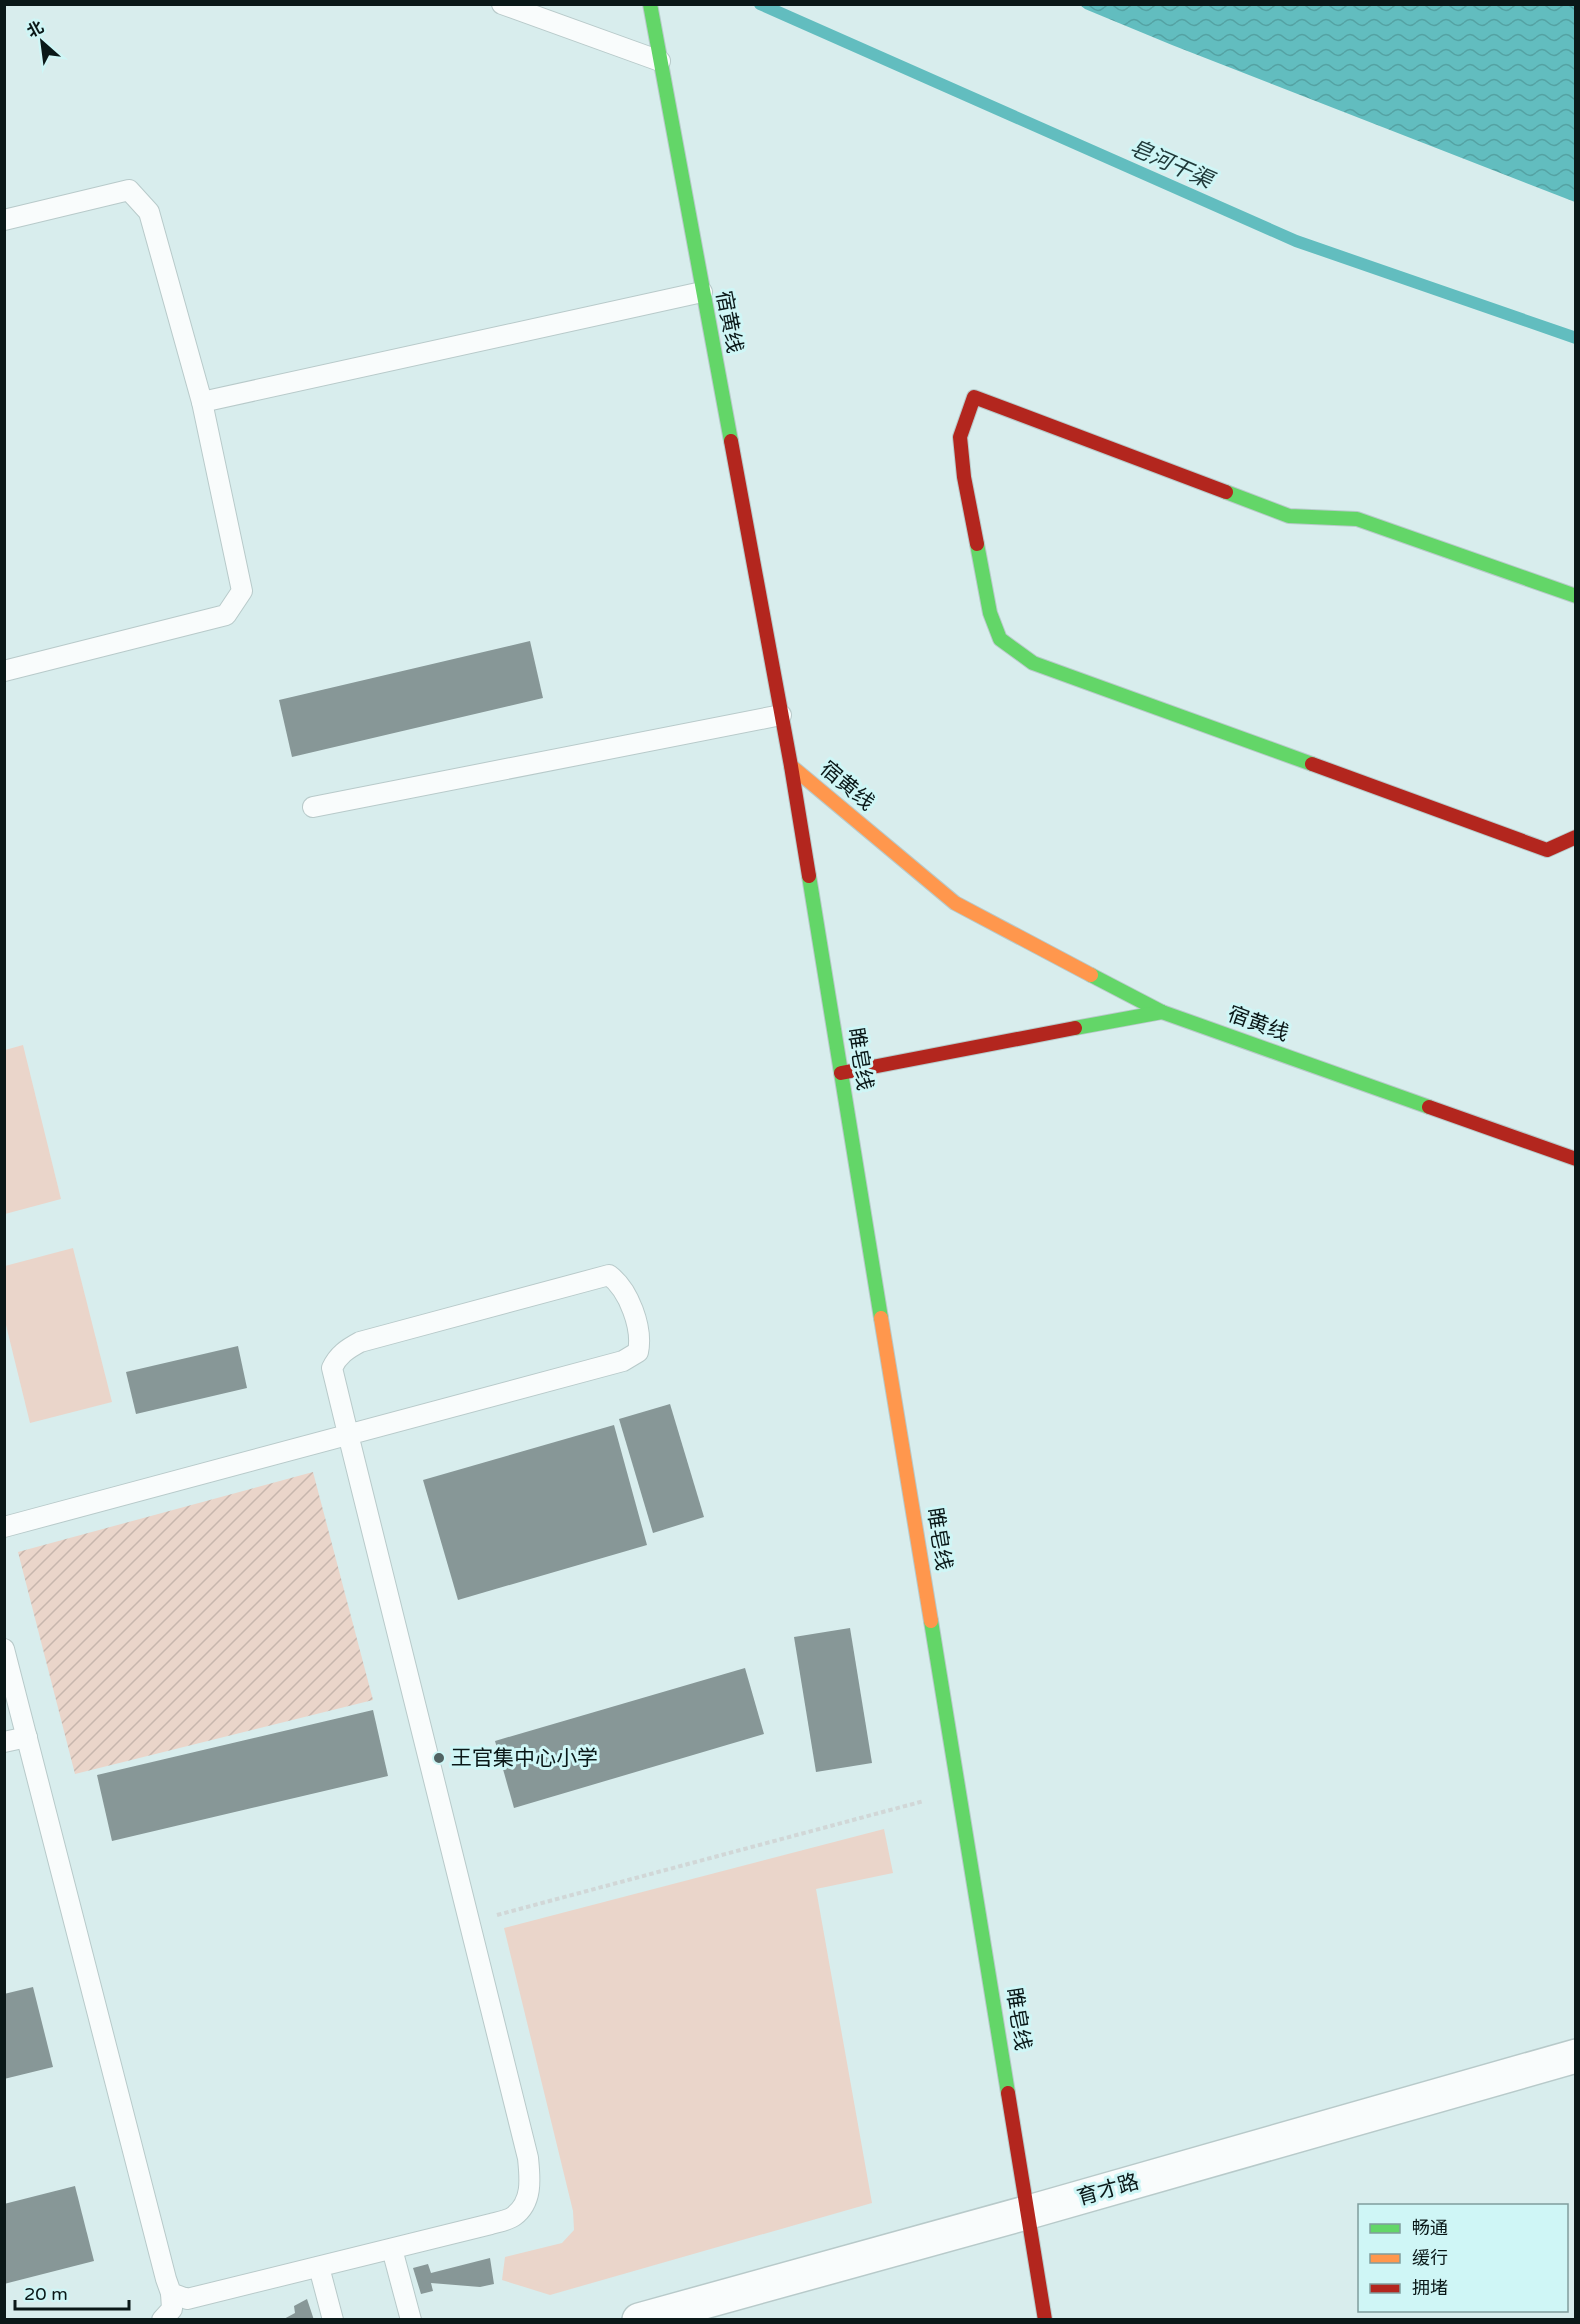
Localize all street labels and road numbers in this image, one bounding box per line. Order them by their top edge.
street label: 宿黄线 [711,289,747,355]
street label: 宿黄线 [815,756,879,816]
street label: 宿黄线 [1224,1001,1292,1047]
street label: 睢皂线 [843,1026,877,1092]
street label: 睢皂线 [922,1506,956,1572]
street label: 睢皂线 [1001,1986,1035,2052]
street label: 育才路 [1074,2169,1142,2211]

